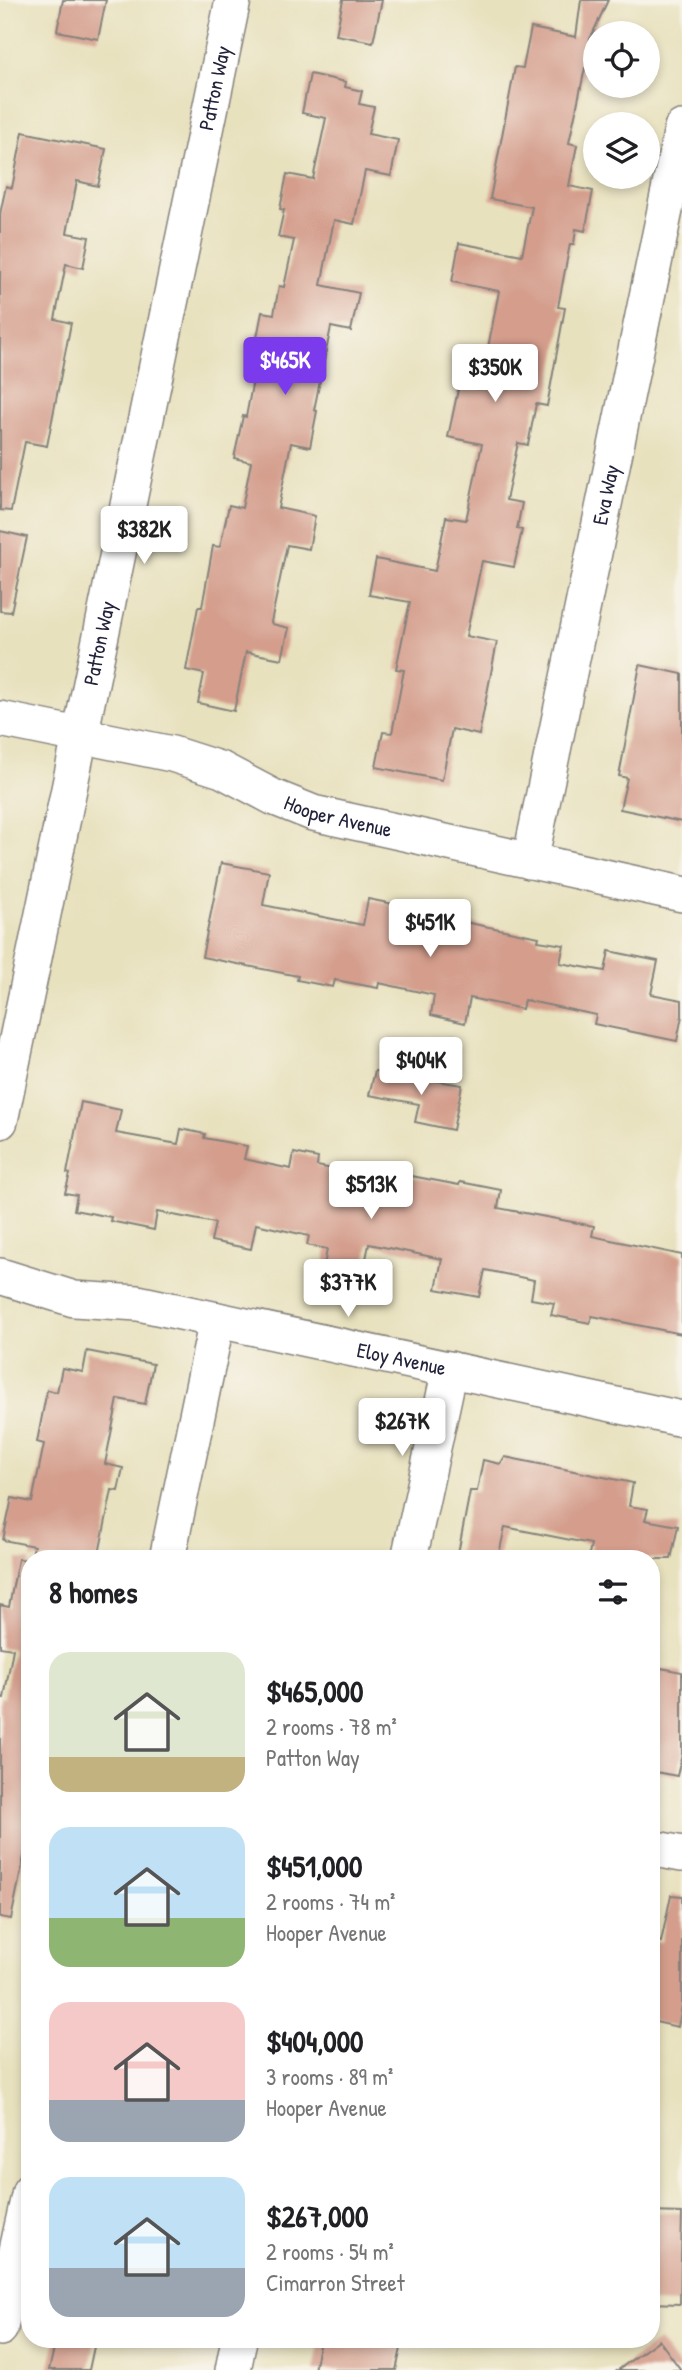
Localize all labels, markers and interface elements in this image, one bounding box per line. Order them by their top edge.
map controls [583,21,660,189]
button: locate [583,21,660,98]
street label: Patton Way [191,43,237,133]
button: layers [583,112,660,189]
pin: $465K [236,338,334,397]
text: $465K [259,344,311,375]
pin: $350K [446,344,544,404]
text: $350K [468,351,522,382]
street label: Eva Way [585,462,626,527]
pin: $382K [95,506,193,566]
text: $382K [117,513,171,544]
street label: Patton Way [76,598,122,688]
street label: Hooper Avenue [280,788,395,844]
pin: $451K [381,900,479,959]
text: $451K [405,906,455,937]
pin: $404K [372,1038,470,1097]
text: $404K [395,1044,447,1075]
pin: $513K [322,1162,420,1221]
text: $513K [345,1168,397,1199]
pin: $377K [299,1260,397,1319]
text: $377K [320,1266,376,1297]
street label: Eloy Avenue [354,1335,449,1382]
pin: $267K [353,1398,451,1458]
text: $267K [374,1405,430,1436]
text: 8 homes [49,1572,137,1612]
icon: filters [594,1573,632,1611]
text: $465,000 [266,1671,364,1711]
icon: home [105,1680,189,1764]
text: 2 rooms · 78 m² [266,1711,397,1742]
text: Patton Way [266,1742,360,1773]
text: $451,000 [266,1846,362,1886]
icon: home [105,1855,189,1939]
text: 2 rooms · 74 m² [266,1886,395,1917]
text: Hooper Avenue [266,1917,387,1948]
text: $404,000 [266,2021,364,2061]
icon: home [105,2030,189,2114]
text: 3 rooms · 89 m² [266,2061,393,2092]
text: Hooper Avenue [266,2092,387,2123]
text: $267,000 [266,2196,368,2236]
icon: home [105,2205,189,2289]
text: 2 rooms · 54 m² [266,2236,394,2267]
text: Cimarron Street [266,2267,405,2298]

